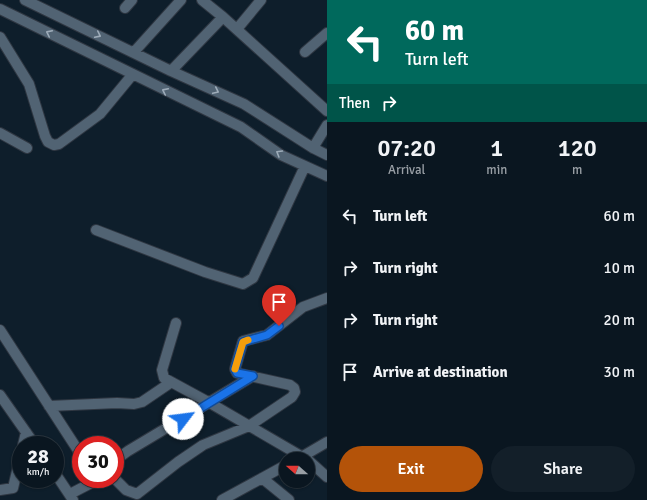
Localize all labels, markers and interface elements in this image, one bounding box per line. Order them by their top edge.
text: 60 m [405,14,464,48]
icon: left [339,16,391,68]
one-way arrow [46,30,53,38]
one-way arrow [94,30,102,38]
text: Turn left [405,48,468,70]
one-way arrow [211,86,219,94]
one-way arrow [162,88,170,96]
icon: right [378,92,400,114]
text: Then [339,94,370,112]
text: 07:20 [377,133,436,163]
text: 1 [490,133,503,163]
text: 120 [558,133,597,163]
one-way arrow [276,150,283,158]
text: Arrival [388,162,425,178]
text: min [486,162,507,178]
text: m [572,162,582,178]
icon: left [339,205,361,227]
text: Turn left [373,207,427,225]
text: 60 m [604,207,635,225]
icon: right [339,257,361,279]
text: Turn right [373,259,438,277]
text: 10 m [604,259,635,277]
pin [262,285,296,326]
icon: arrive [268,291,290,313]
icon: right [339,309,361,331]
text: Turn right [373,311,438,329]
text: 20 m [604,311,635,329]
icon: arrive [339,361,361,383]
text: Arrive at destination [373,363,508,381]
text: 30 m [604,363,635,381]
position arrow [162,398,204,440]
speed limit sign: 30 [72,436,124,488]
text: 28 [27,444,49,469]
button: Exit [339,446,483,492]
button: Share [491,446,635,492]
north arrow [279,452,315,488]
map controls [279,452,315,488]
text: km/h [27,466,49,478]

